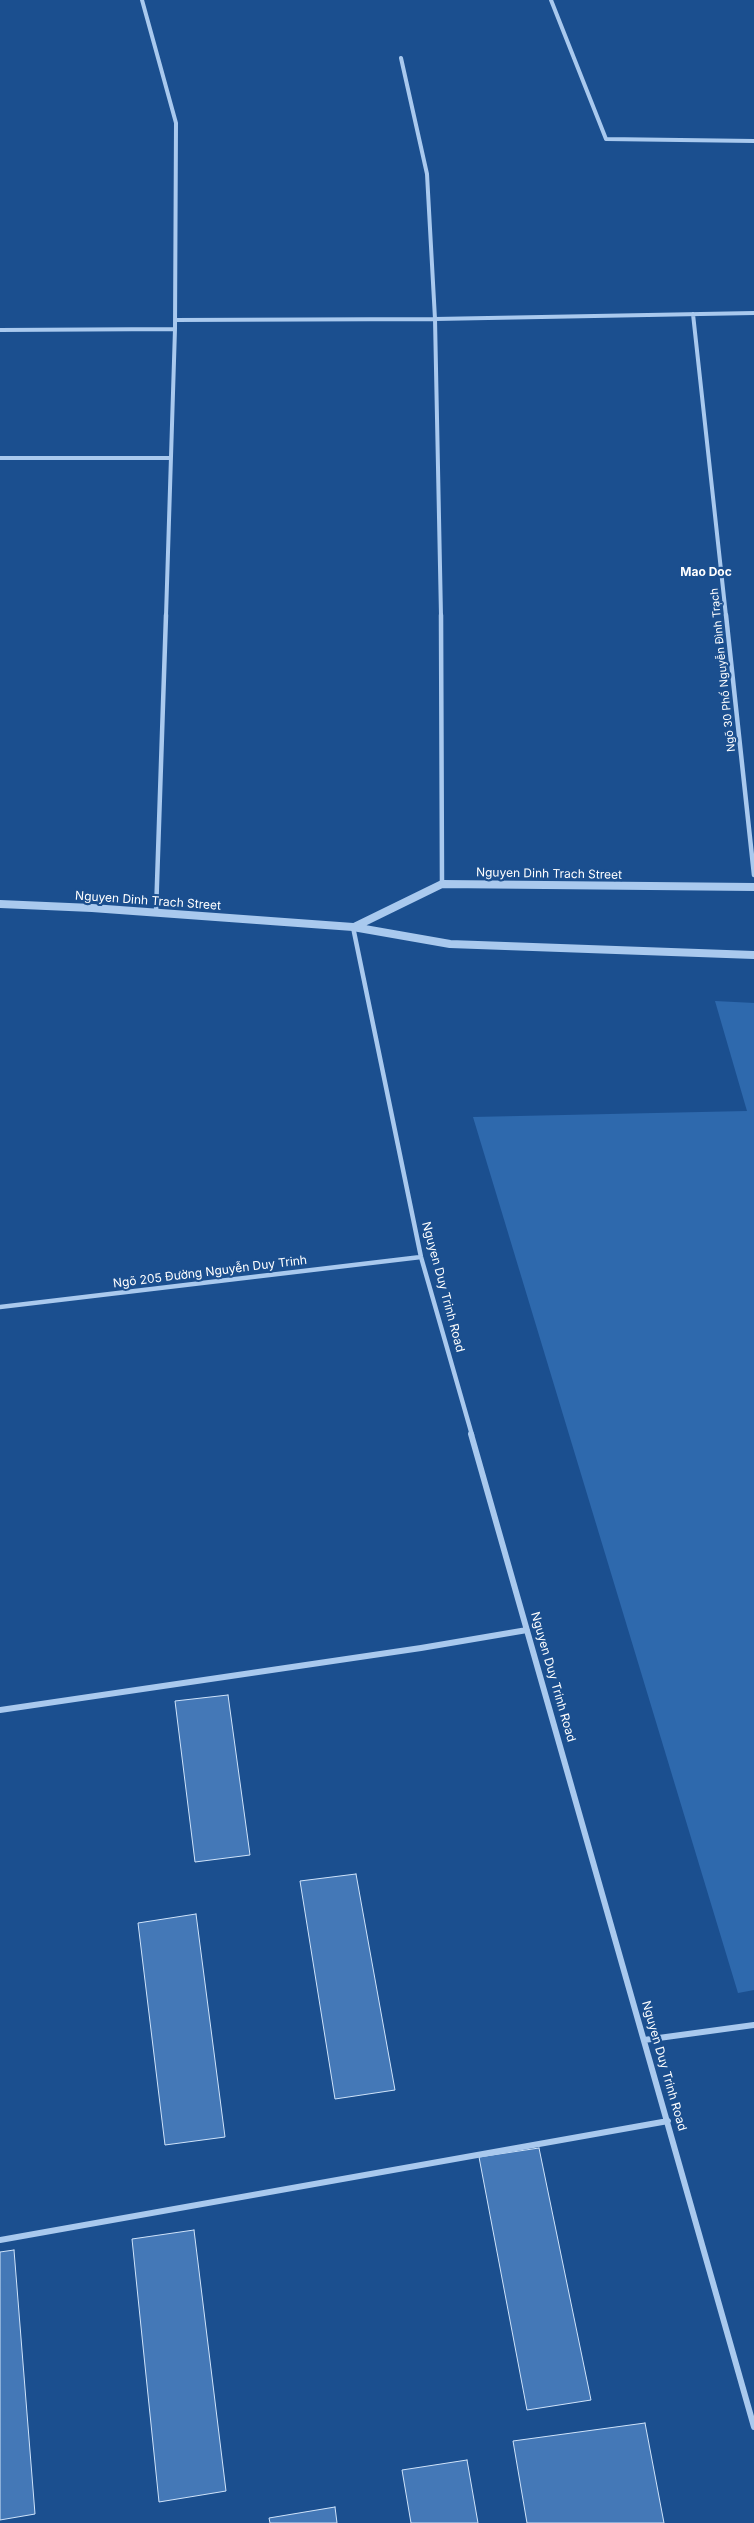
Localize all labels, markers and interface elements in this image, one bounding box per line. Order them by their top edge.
district label: Mao Doc [680,565,732,579]
street label: Ngõ 30 Phố Nguyễn Đình Trạch [708,587,738,753]
street label: Nguyen Dinh Trach Street [476,866,622,882]
street label: Nguyen Dinh Trach Street [75,889,221,913]
street label: Nguyen Duy Trinh Road [419,1220,467,1354]
street label: Ngõ 205 Đường Nguyễn Duy Trinh [112,1253,308,1291]
street label: Nguyen Duy Trinh Road [528,1610,578,1744]
street label: Nguyen Duy Trinh Road [639,1999,689,2133]

